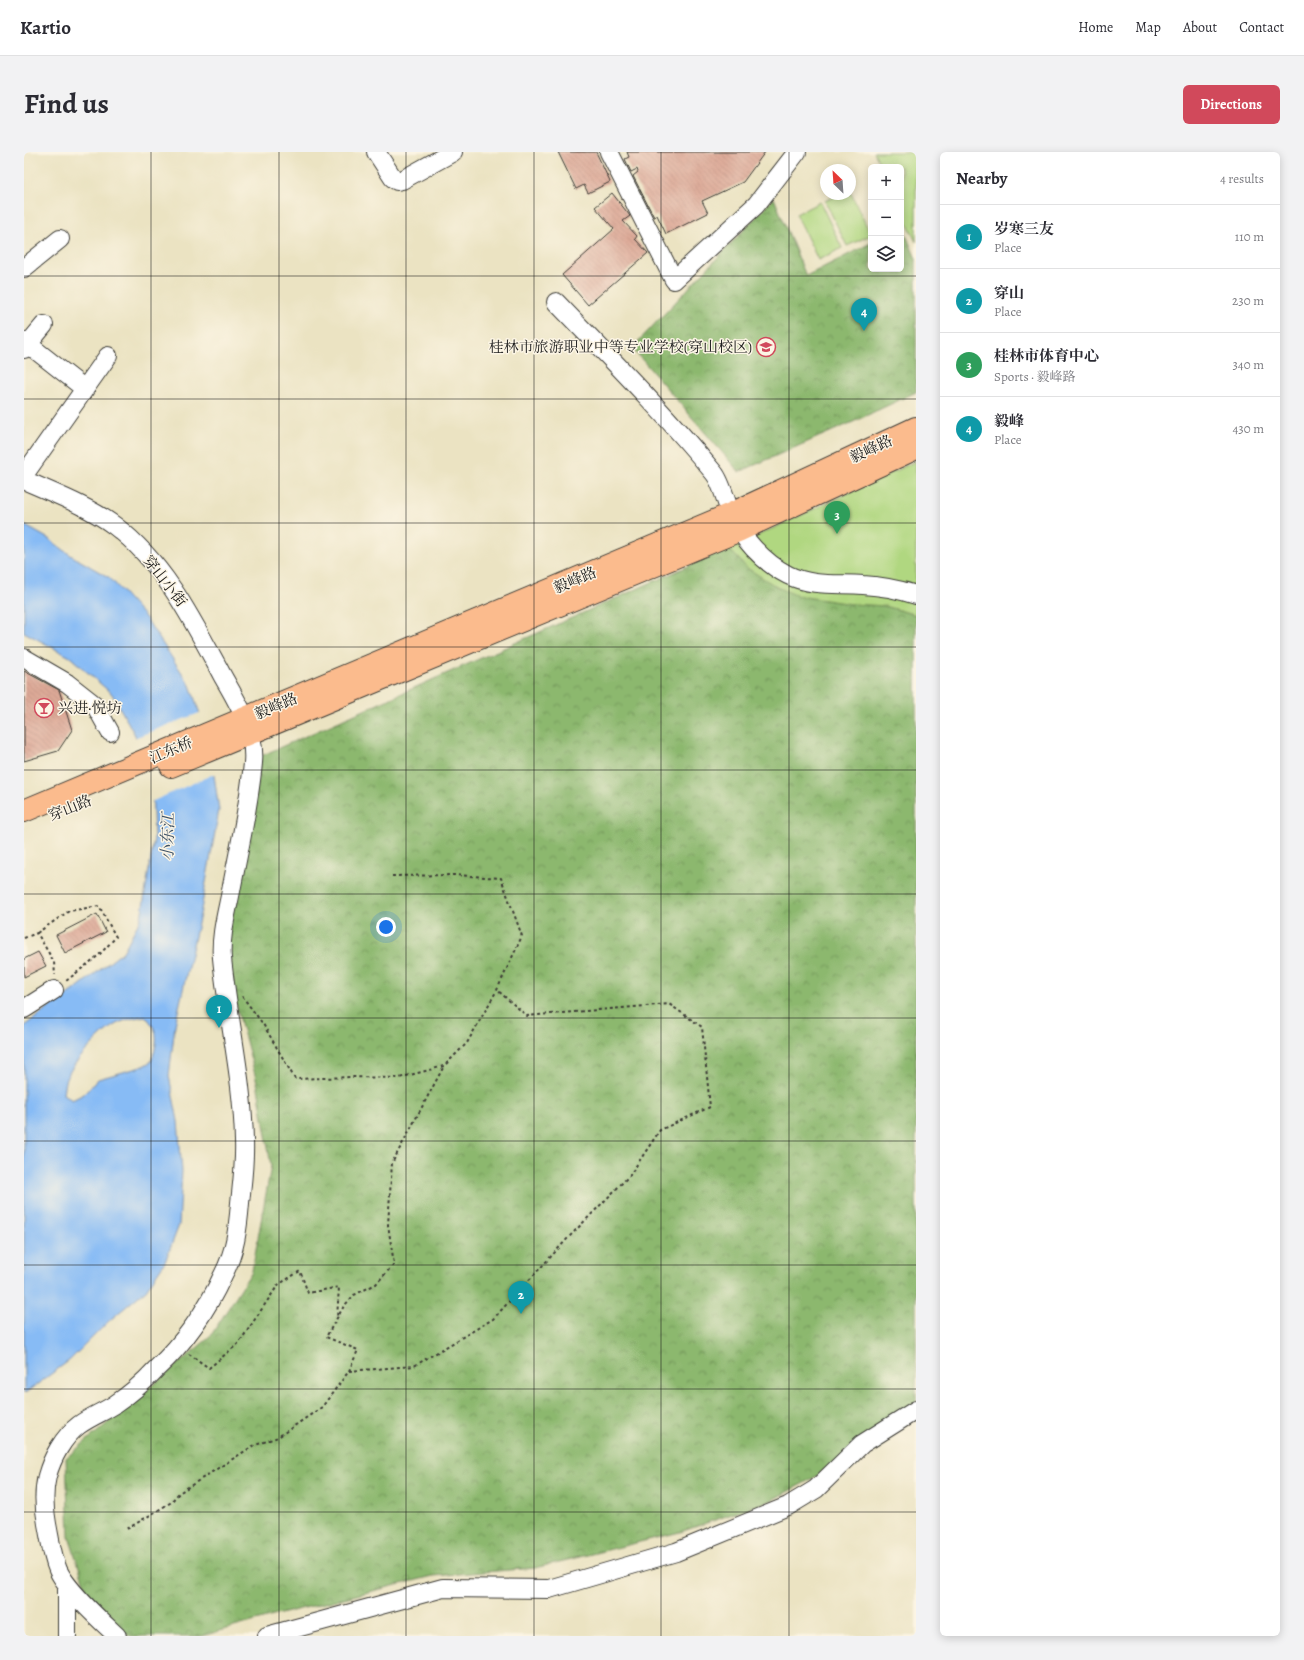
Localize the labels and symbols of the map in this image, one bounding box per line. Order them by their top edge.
north arrow [820,164,856,200]
pin: 4 [851,298,877,331]
school or university icon: 桂林市旅游职业中等专业学校(穿山校区) [755,336,777,358]
place label: 桂林市旅游职业中等专业学校(穿山校区) [489,337,752,357]
street label: 毅峰路 [846,430,896,468]
pin: 3 [824,501,850,534]
street label: 穿山小街 [139,551,191,611]
street label: 毅峰路 [550,562,600,598]
street label: 毅峰路 [251,688,301,724]
bar icon: 兴进·悦坊 [33,697,55,719]
place label: 兴进·悦坊 [58,698,122,718]
street label: 江东桥 [146,732,196,768]
street label: 穿山路 [45,790,95,826]
water label: 小东江 [157,811,179,861]
your location [376,917,396,937]
pin: 1 [206,995,232,1028]
pin: 2 [508,1281,534,1314]

